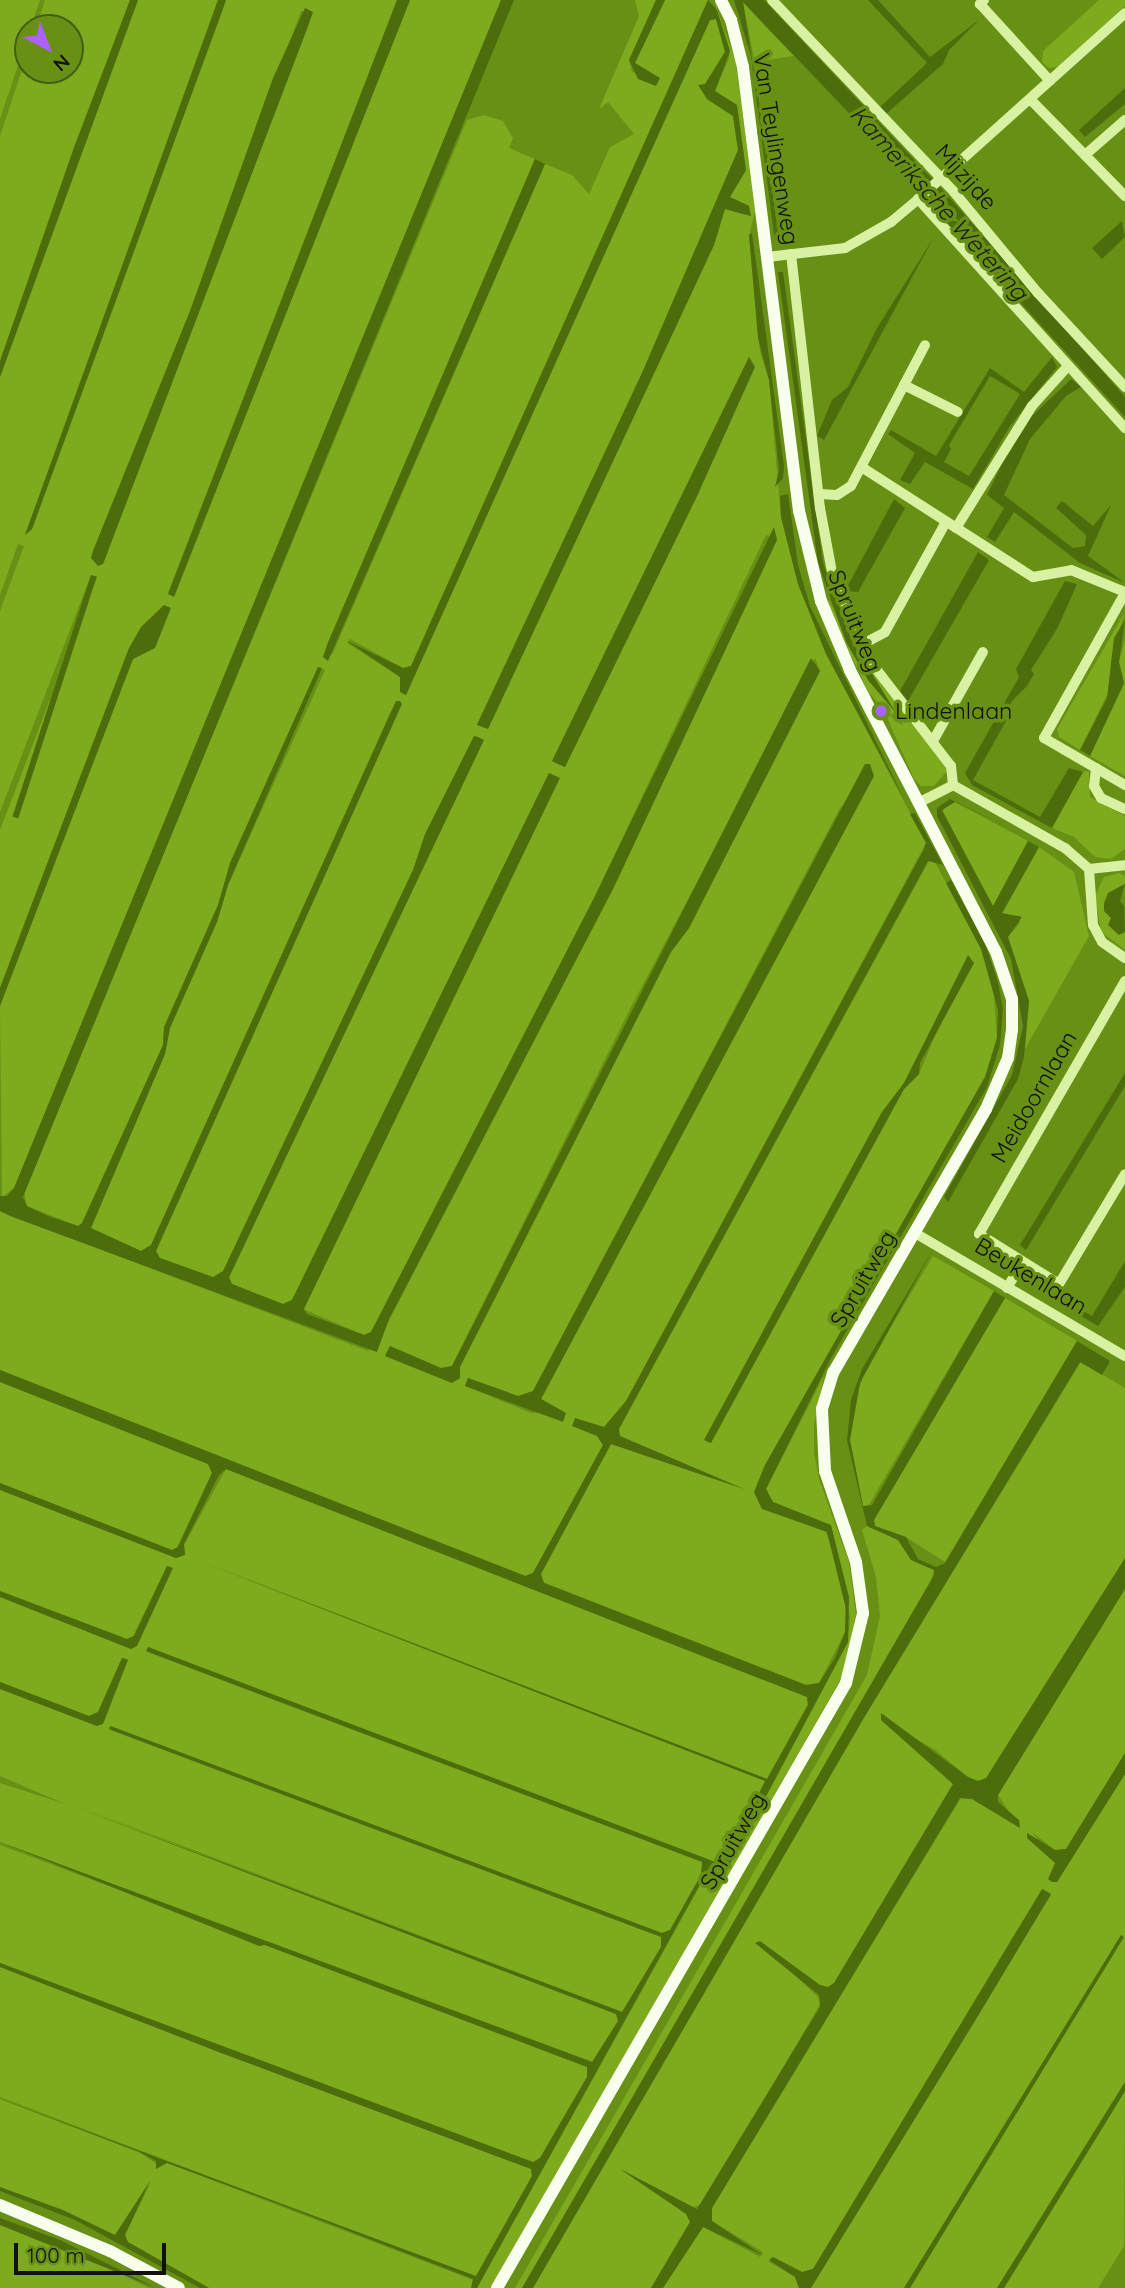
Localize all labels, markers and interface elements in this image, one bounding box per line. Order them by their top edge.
north arrow [14,14,84,84]
text: N [48,50,75,77]
street label: Van Teylingenweg [747,51,805,247]
water label: Kameriksche Wetering [844,100,1034,306]
street label: Mijzijde [929,138,1003,216]
street label: Spruitweg [822,566,888,676]
place label: Lindenlaan [895,697,1012,725]
marker: Lindenlaan [873,703,889,719]
street label: Meidoornlaan [985,1026,1083,1168]
street label: Spruitweg [824,1226,902,1332]
street label: Beukenlaan [970,1232,1092,1320]
street label: Spruitweg [694,1788,772,1894]
scale bar [18,2228,170,2272]
text: 100 m [27,2242,85,2268]

